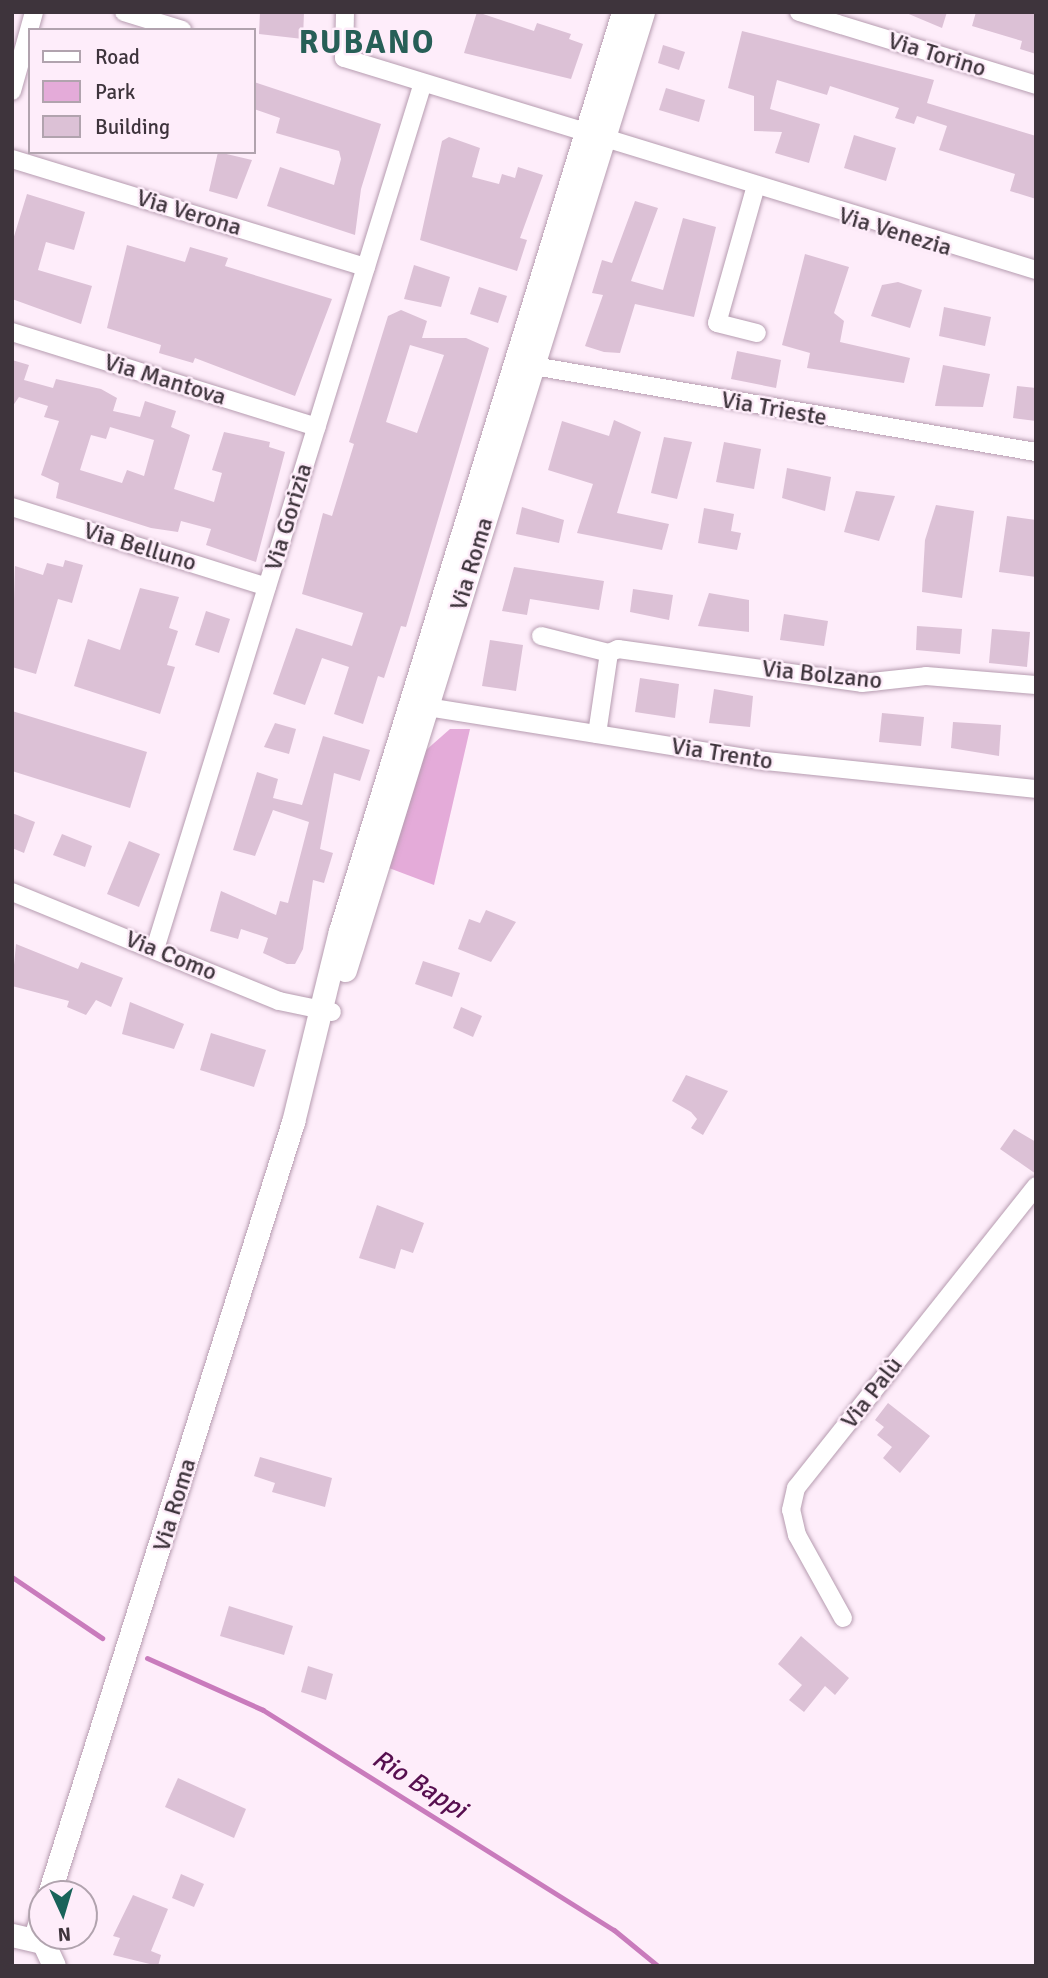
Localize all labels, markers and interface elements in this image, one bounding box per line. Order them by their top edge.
district label: RUBANO [300,24,434,62]
street label: Via Torino [884,26,990,84]
legend [28,28,256,154]
text: Road [95,44,140,70]
text: Park [95,79,135,105]
text: Building [95,114,170,140]
street label: Via Verona [133,183,245,243]
street label: Via Venezia [835,201,955,263]
street label: Via Mantova [101,348,229,412]
street label: Via Trieste [719,386,829,432]
street label: Via Gorizia [259,460,319,574]
street label: Via Roma [444,514,500,614]
street label: Via Belluno [80,516,200,578]
street label: Via Bolzano [760,654,884,696]
street label: Via Trento [669,732,775,776]
street label: Via Como [121,925,221,987]
street label: Via Palù [835,1351,909,1435]
street label: Via Roma [147,1455,203,1555]
water label: Rio Bappi [366,1744,472,1826]
north arrow [28,1880,98,1950]
text: N [57,1922,72,1946]

